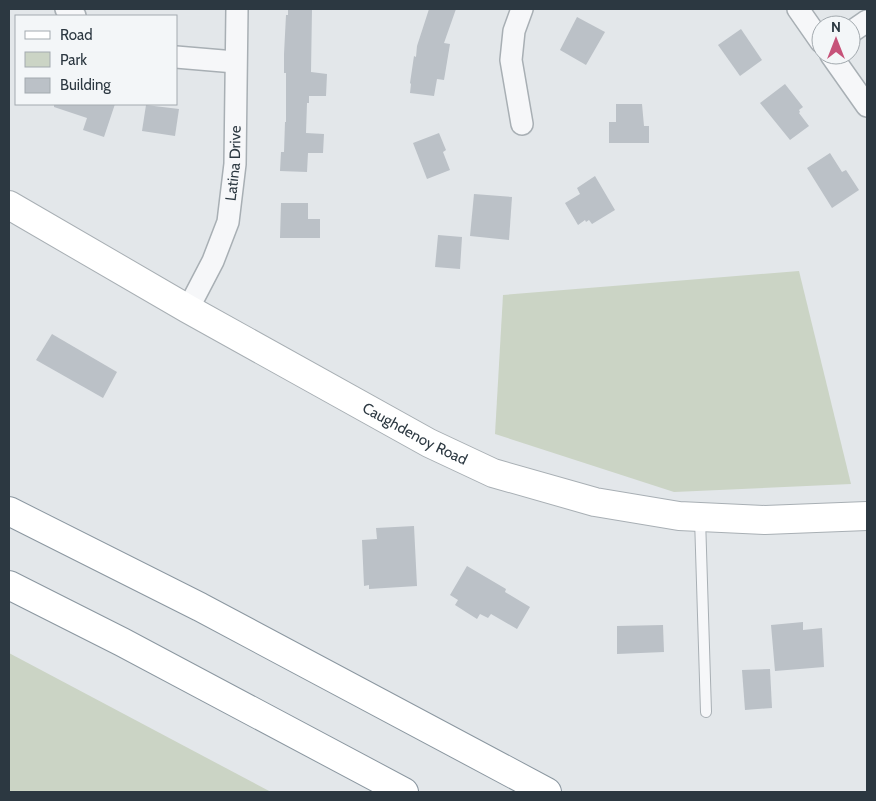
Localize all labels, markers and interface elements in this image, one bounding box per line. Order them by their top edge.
legend [15,15,178,105]
north arrow [811,15,861,65]
text: N [831,18,841,36]
text: Road [60,26,93,44]
text: Park [60,51,87,69]
text: Building [60,76,111,94]
street label: Latina Drive [222,125,244,202]
street label: Caughdenoy Road [359,399,470,469]

